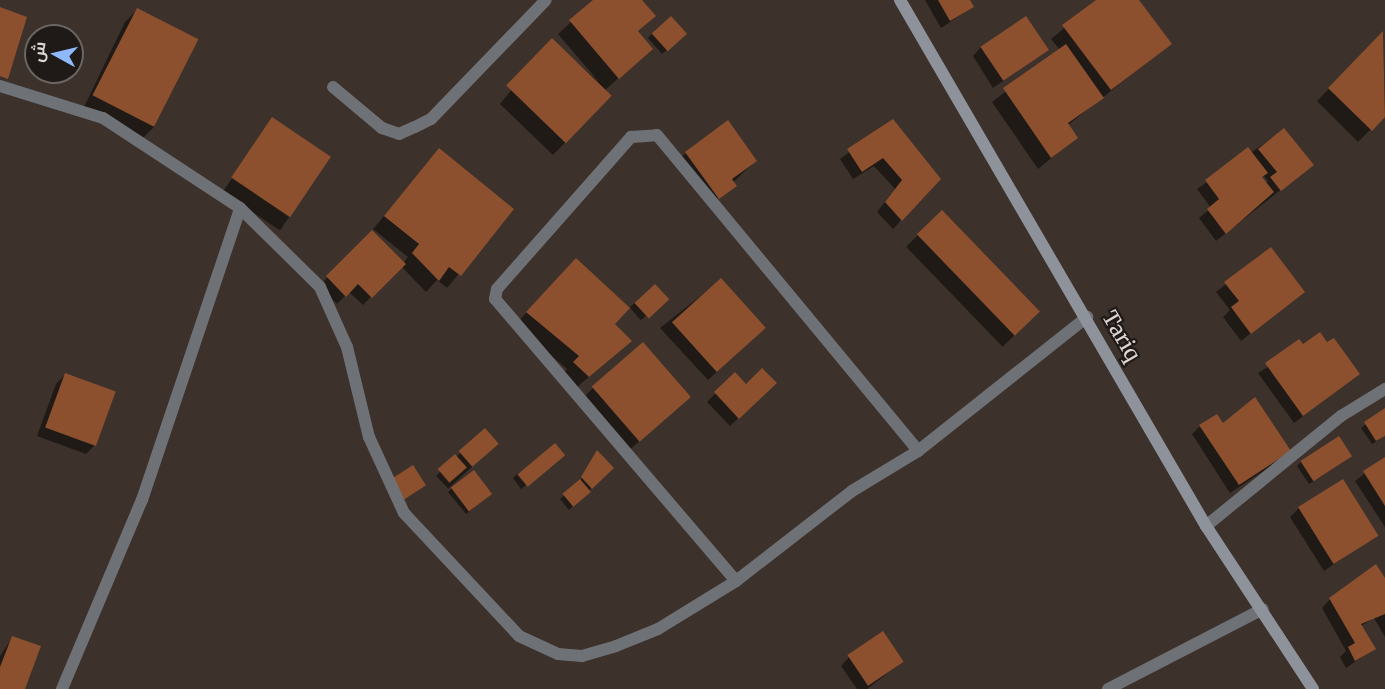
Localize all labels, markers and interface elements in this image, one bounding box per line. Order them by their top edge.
north arrow [24,24,84,84]
text: ش [27,40,49,63]
street label: Tariq [1097,306,1145,366]

